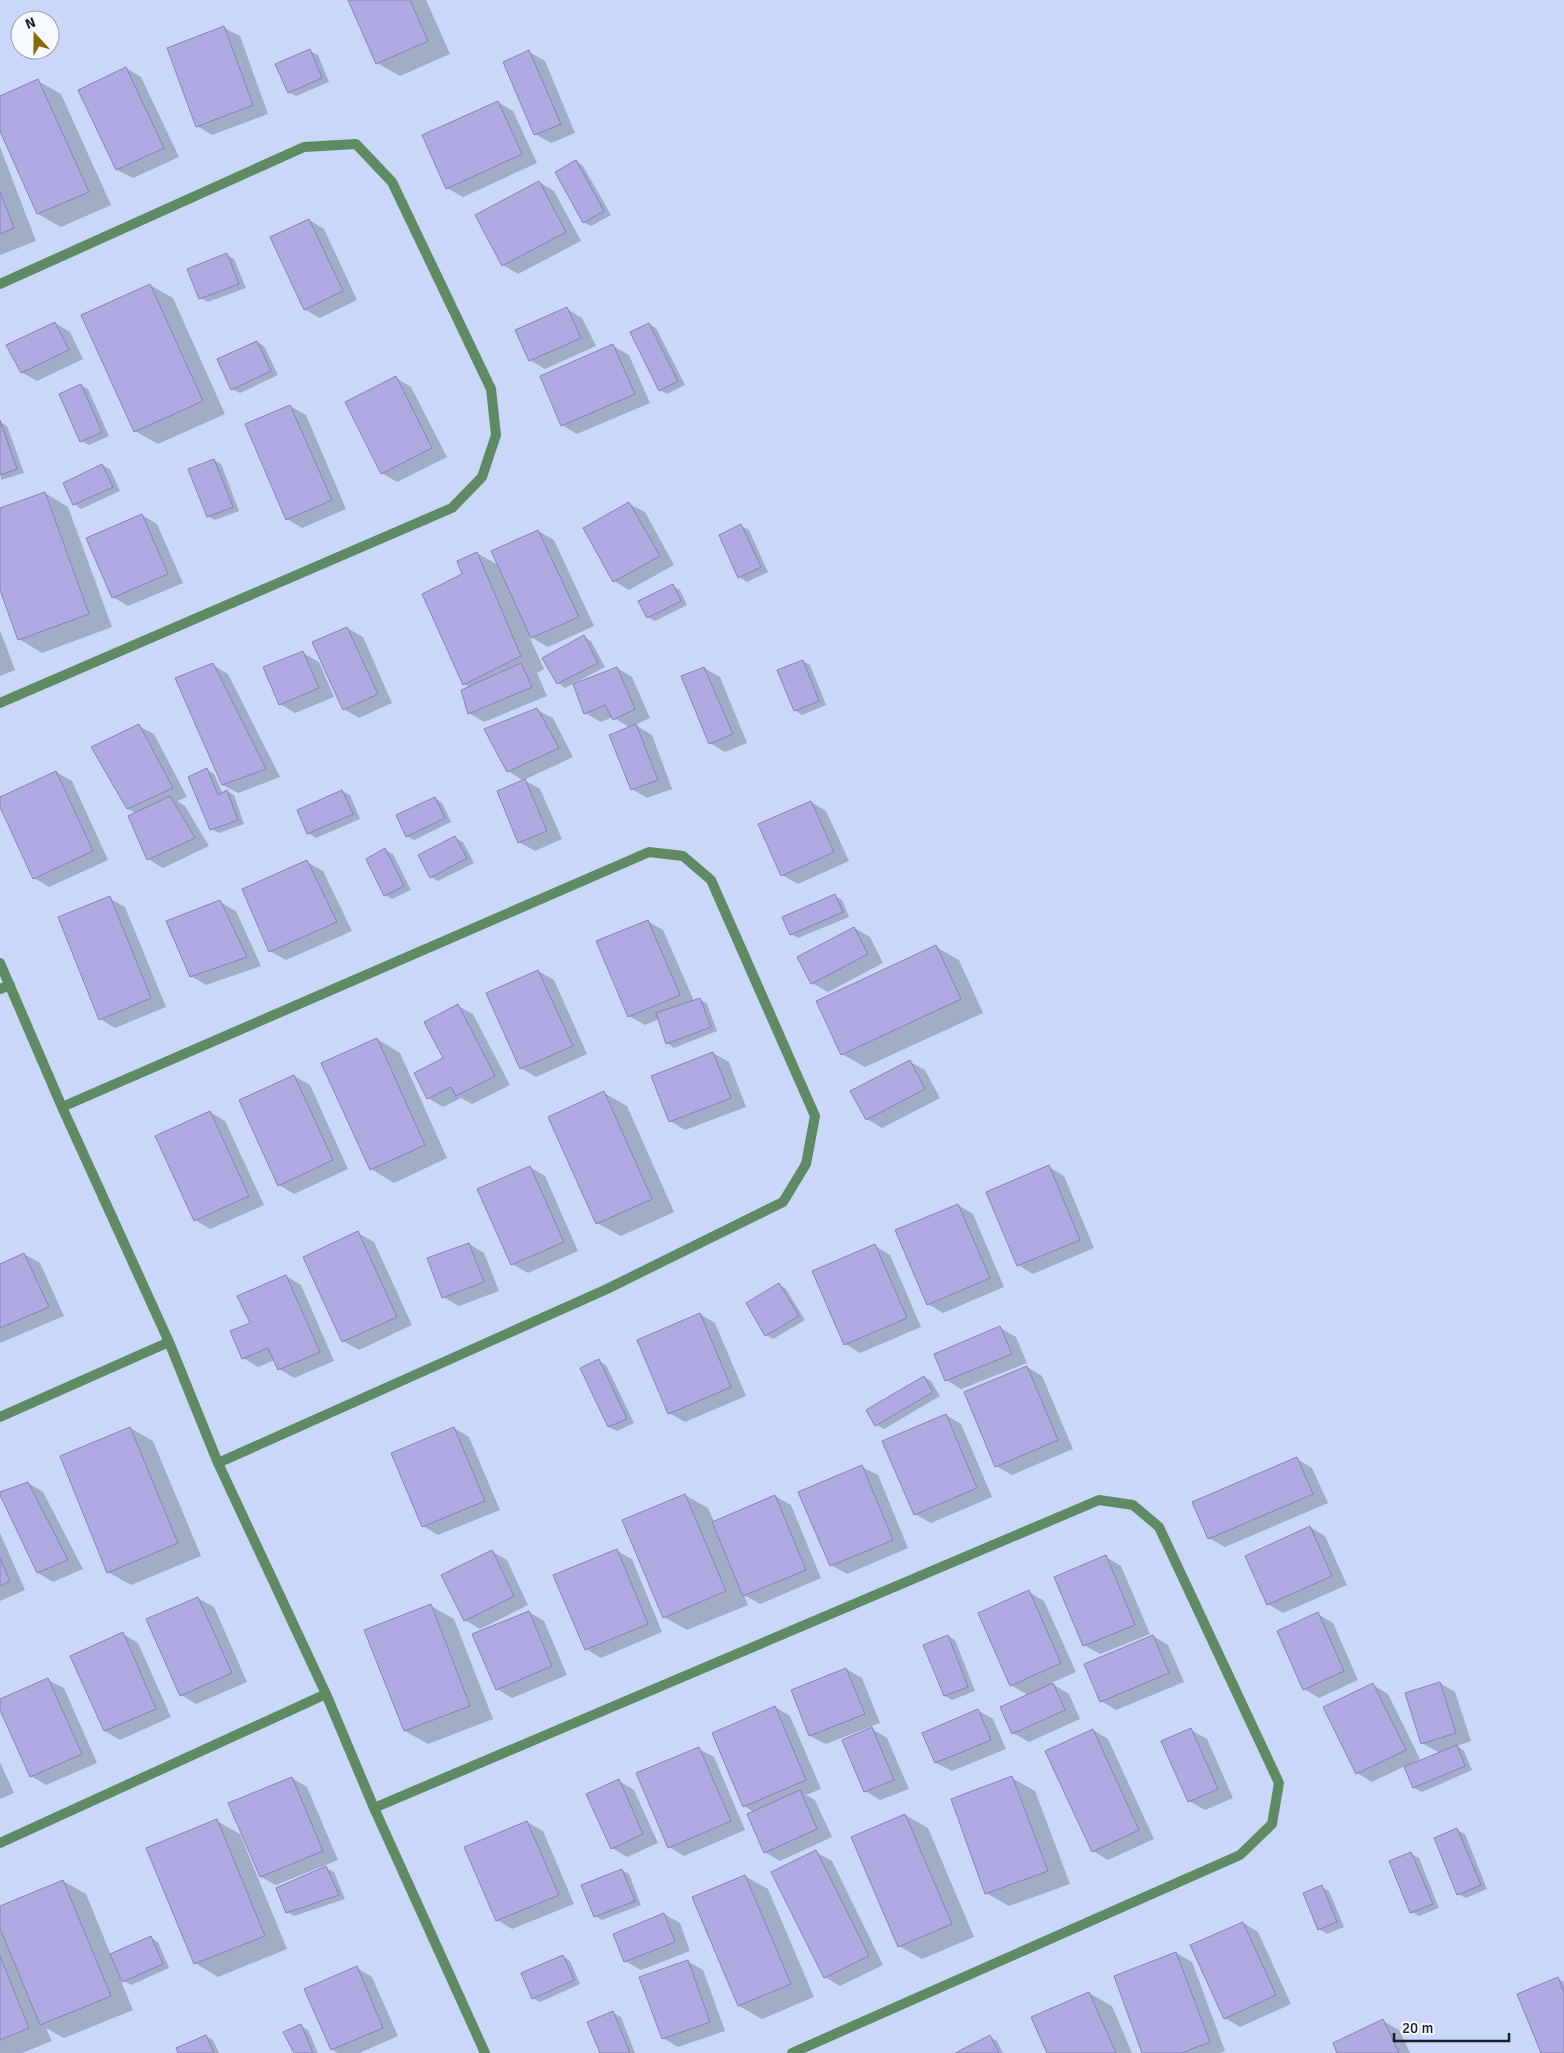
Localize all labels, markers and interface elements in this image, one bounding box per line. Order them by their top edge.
north arrow [10,10,60,60]
text: N [23,14,38,33]
scale bar [1394,2010,1509,2042]
text: 20 m [1402,2019,1433,2037]

